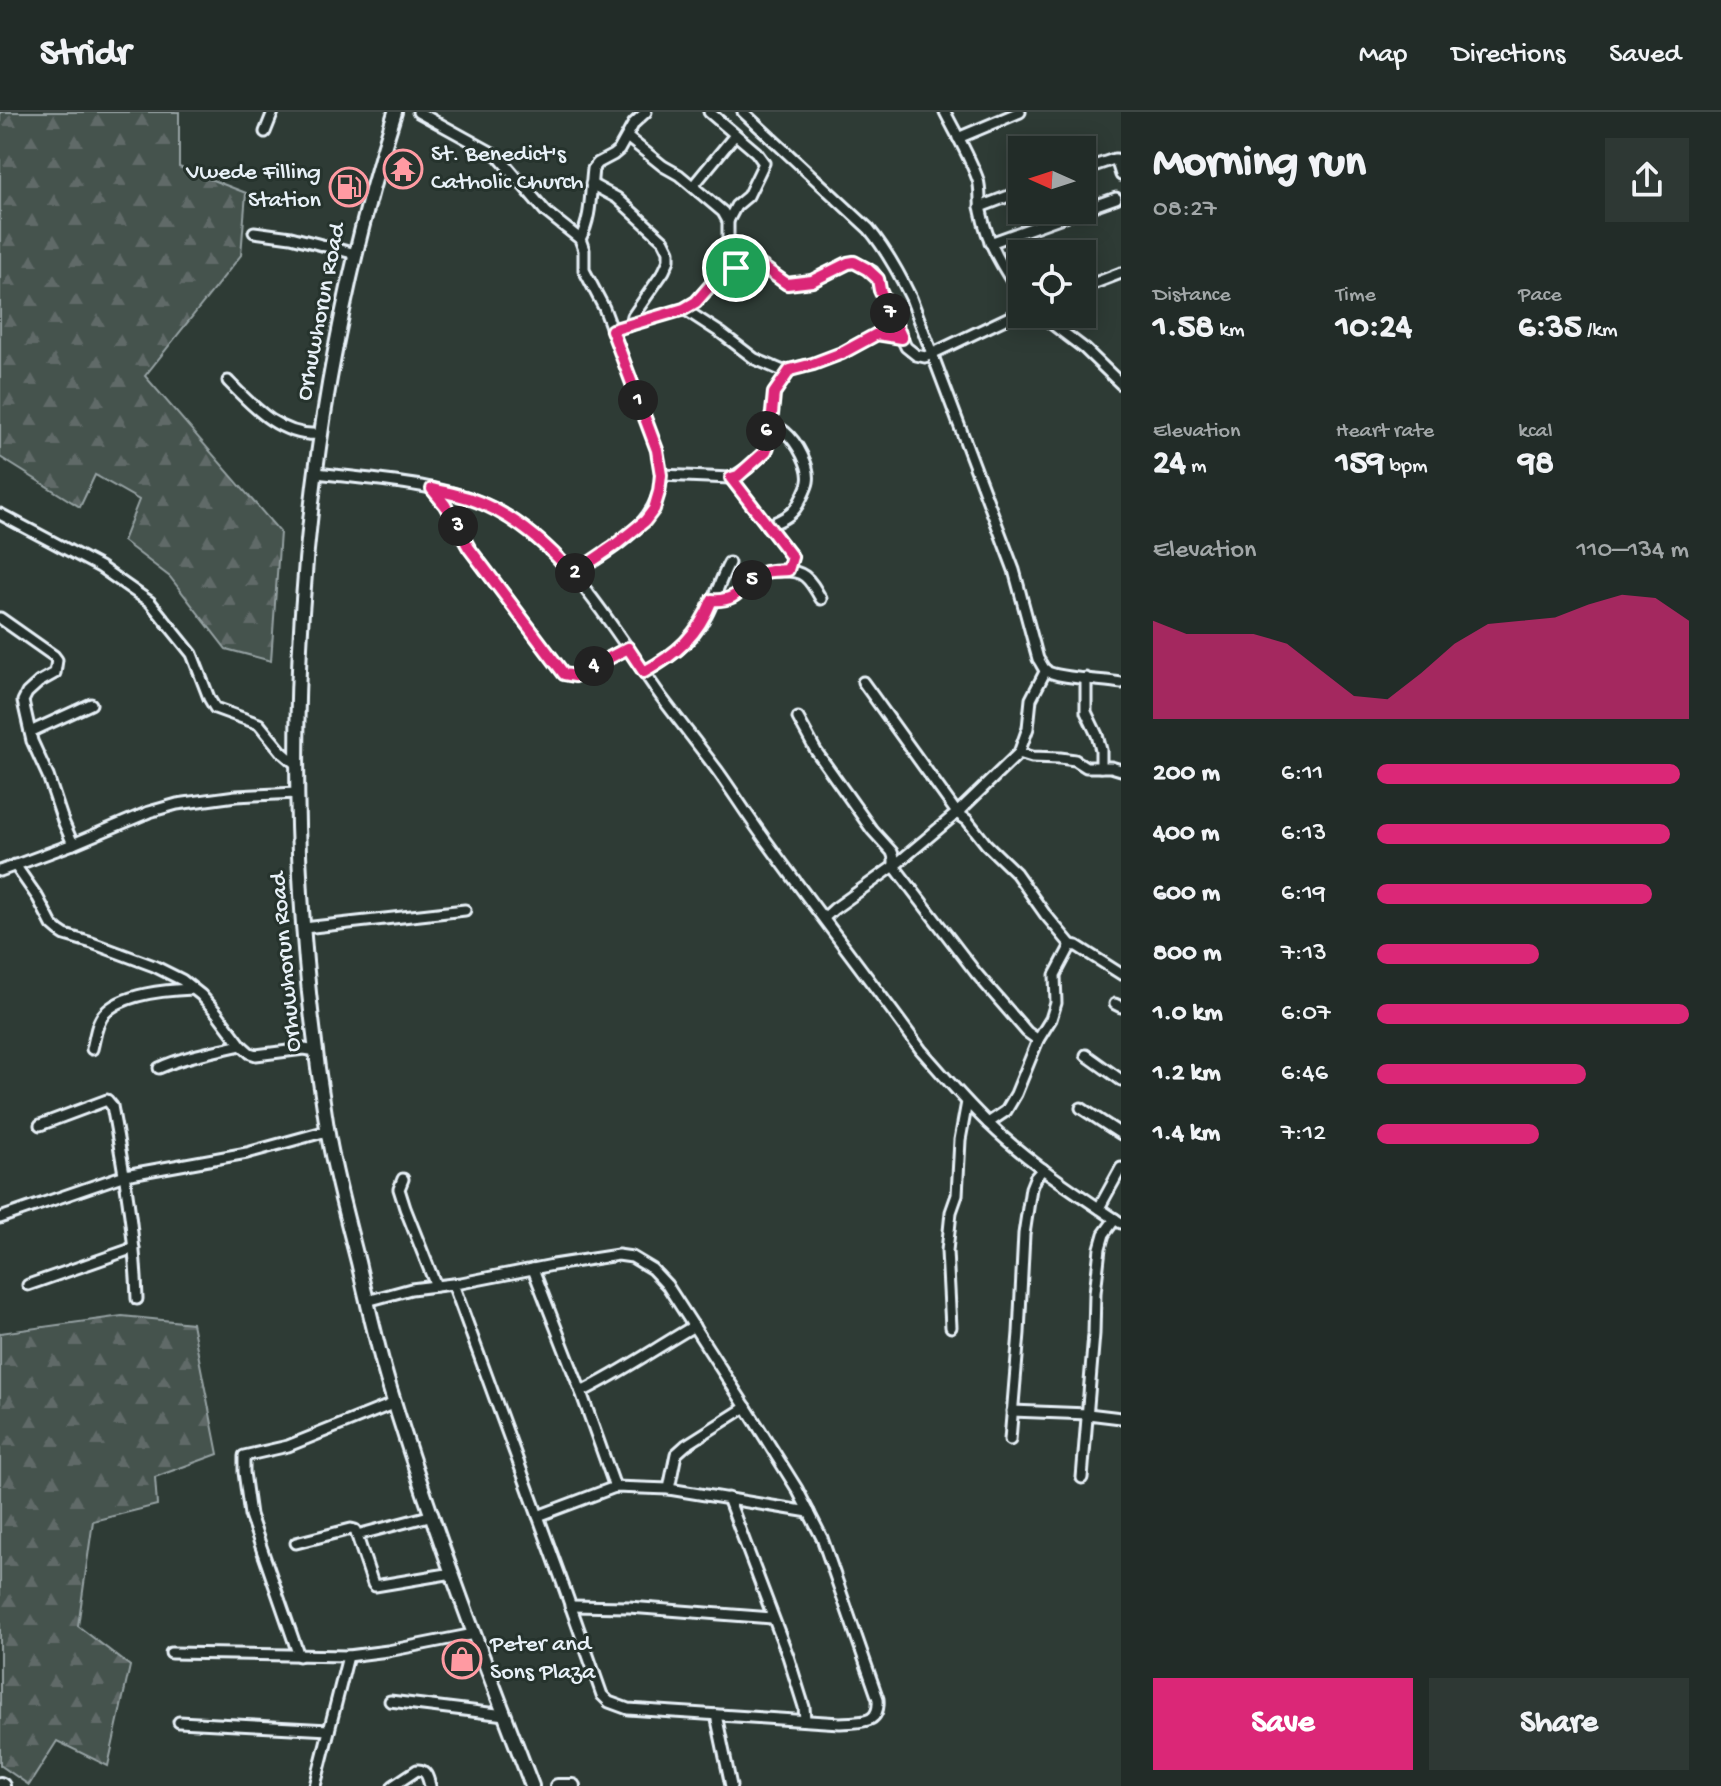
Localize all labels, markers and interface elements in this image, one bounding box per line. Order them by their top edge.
text: Stridr [40,33,131,77]
text: Map [1359,39,1407,72]
text: Directions [1451,39,1565,72]
text: Saved [1609,39,1681,72]
north arrow [1008,136,1096,224]
map controls [1008,136,1096,328]
button: share [1605,138,1689,222]
text: Morning run [1153,139,1366,191]
place label: St. Benedict's Catholic Church [431,141,584,198]
temple icon: St. Benedict's Catholic Church [382,148,424,190]
place label: Vwede Filling Station [185,159,322,216]
fuel station icon: Vwede Filling Station [328,166,370,208]
text: 08:27 [1153,195,1216,226]
street label: Orhuwhorun Road [291,219,354,403]
pin [702,234,770,302]
button: locate [1008,240,1096,328]
icon: arrive [714,246,758,290]
text: Distance [1153,283,1231,309]
text: Time [1336,283,1376,309]
text: Pace [1518,283,1562,309]
pin: 7 [870,293,910,333]
text: 7 [884,300,896,326]
text: 1.58 [1153,309,1214,349]
text: 10:24 [1336,309,1412,349]
text: 6:35 [1518,309,1582,349]
text: km [1214,318,1245,344]
text: /km [1582,318,1618,344]
pin: 1 [618,380,658,420]
text: 1 [634,387,642,413]
pin: 6 [746,411,786,451]
text: 6 [760,418,772,444]
text: Elevation [1153,419,1240,445]
text: Heart rate [1336,419,1434,445]
text: kcal [1518,419,1553,445]
text: 24 [1153,445,1186,485]
text: 159 [1336,445,1384,485]
text: 98 [1518,445,1554,485]
text: m [1186,454,1207,480]
text: bpm [1384,454,1428,480]
pin: 3 [438,506,478,546]
text: 3 [452,513,464,539]
text: Elevation [1153,536,1256,567]
text: 110–134 m [1576,536,1689,567]
pin: 2 [555,553,595,593]
text: 2 [570,560,580,586]
pin: 5 [732,560,772,600]
text: 5 [746,567,758,593]
pin: 4 [574,646,614,686]
text: 4 [589,653,599,679]
text: 200 m [1153,759,1220,790]
text: 6:11 [1281,759,1323,790]
text: 400 m [1153,819,1219,850]
text: 6:13 [1281,819,1326,850]
street label: Orhuwhorun Road [265,869,309,1053]
text: 600 m [1153,879,1220,910]
text: 6:19 [1281,879,1326,910]
text: 800 m [1153,939,1221,970]
text: 7:13 [1281,939,1327,970]
text: 1.0 km [1153,999,1223,1030]
text: 6:07 [1281,999,1331,1030]
text: 1.2 km [1153,1059,1221,1090]
text: 6:46 [1281,1059,1328,1090]
text: 1.4 km [1153,1119,1220,1150]
text: 7:12 [1281,1119,1326,1150]
place label: Peter and Sons Plaza [489,1631,596,1688]
shop icon: Peter and Sons Plaza [441,1638,483,1680]
button: Save [1153,1678,1413,1770]
button: Share [1429,1678,1689,1770]

